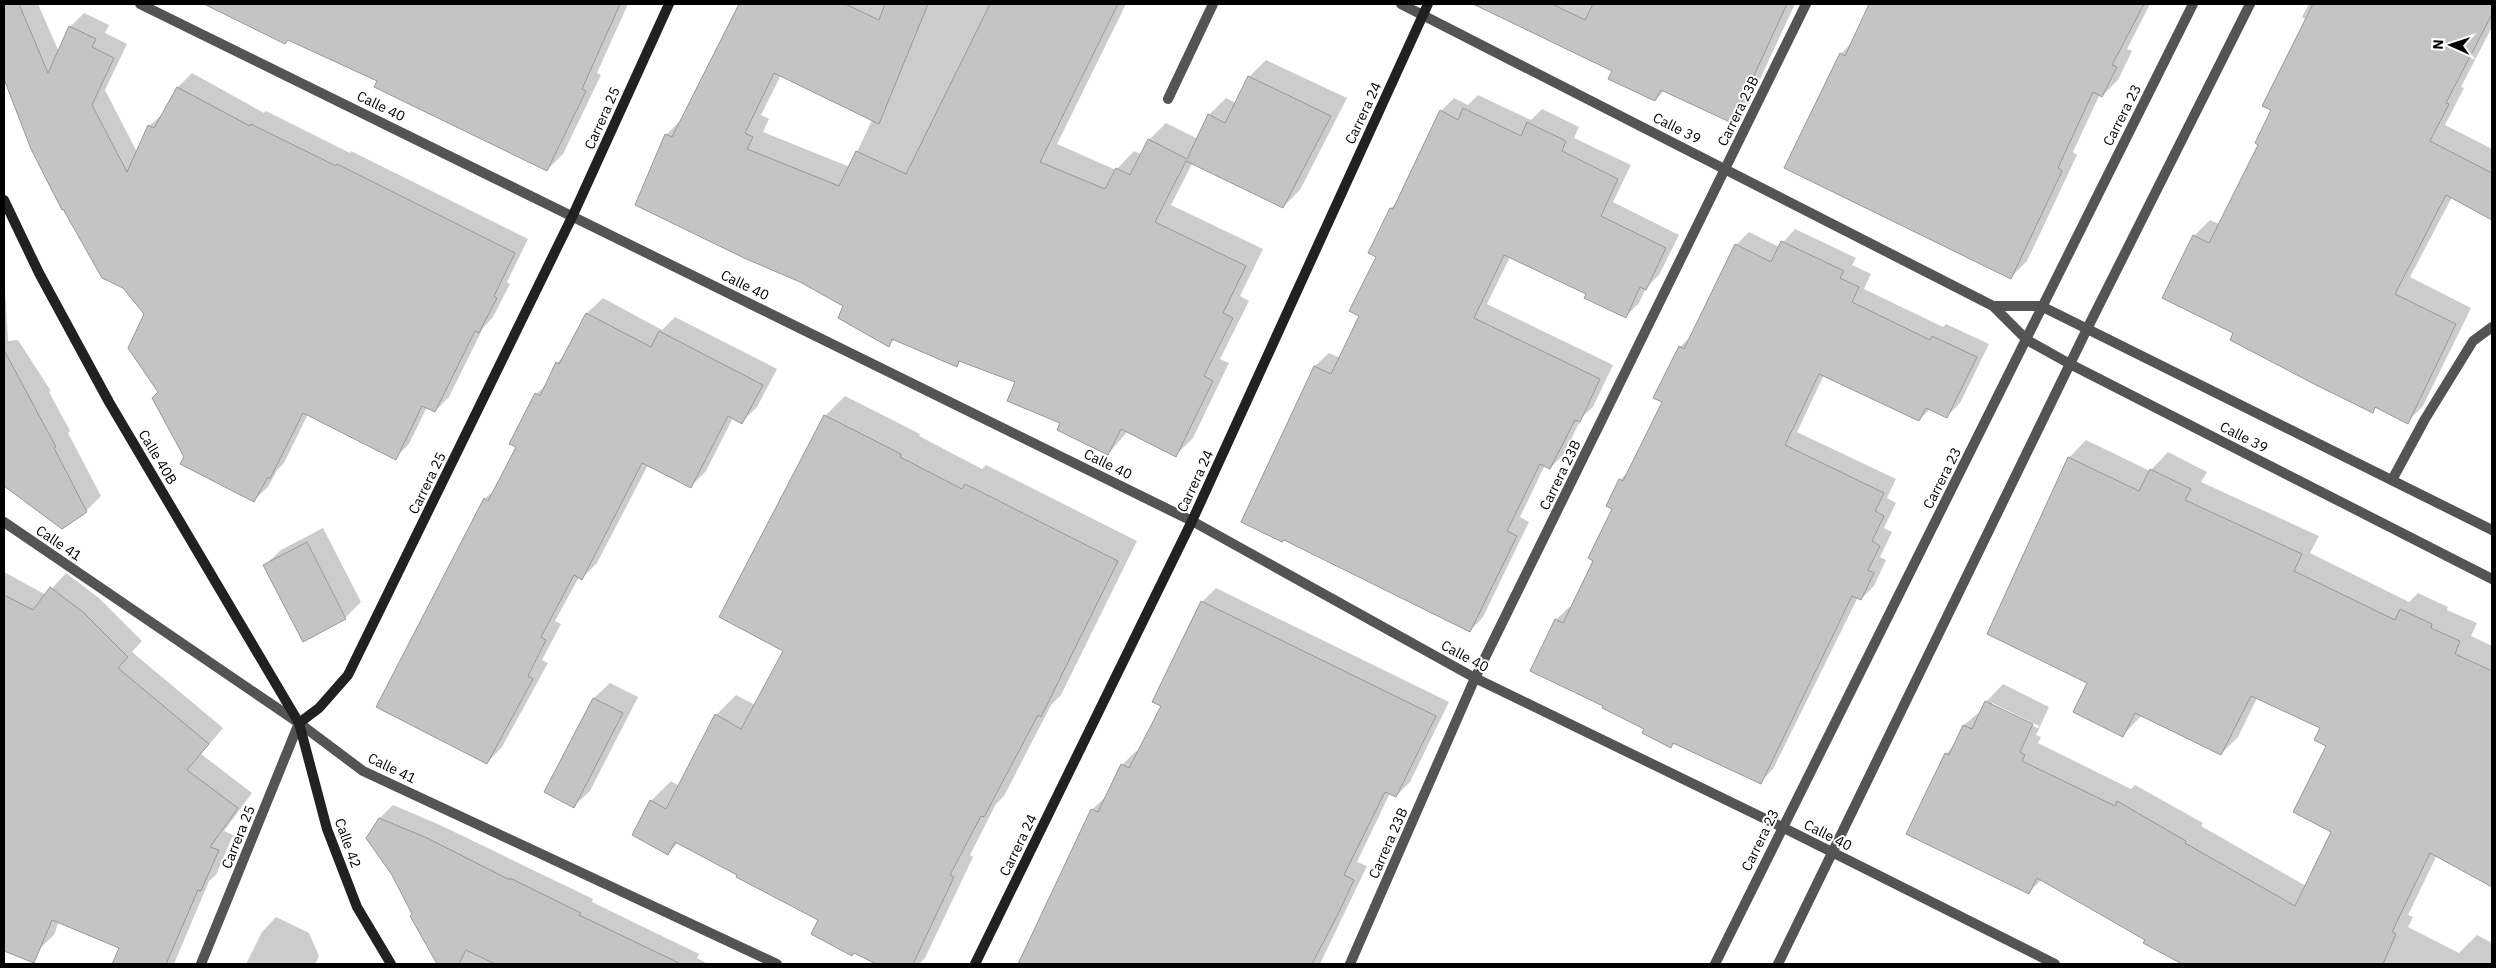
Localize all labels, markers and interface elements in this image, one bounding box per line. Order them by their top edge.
north arrow [2426,20,2476,70]
text: N [2429,39,2447,50]
street label: Carrera 23B [1713,73,1763,149]
street label: Carrera 24 [1341,79,1385,147]
street label: Carrera 23 [2099,81,2145,149]
street label: Carrera 25 [580,84,624,152]
street label: Calle 40 [354,87,408,125]
street label: Calle 39 [1650,108,1704,148]
street label: Calle 40 [718,266,772,304]
street label: Calle 39 [2217,417,2271,457]
street label: Calle 40B [135,426,181,488]
street label: Carrera 23B [1535,437,1585,513]
street label: Carrera 23 [1919,444,1965,512]
street label: Calle 40 [1081,445,1135,483]
street label: Carrera 24 [1173,447,1217,515]
street label: Carrera 25 [404,449,450,517]
street label: Calle 41 [33,521,85,565]
street label: Calle 40 [1438,636,1492,676]
street label: Calle 41 [365,749,419,787]
street label: Carrera 25 [217,803,259,871]
street label: Carrera 23B [1364,805,1412,881]
street label: Carrera 23 [1737,806,1783,874]
street label: Carrera 24 [995,811,1041,879]
street label: Calle 40 [1801,815,1855,855]
street label: Calle 42 [331,816,365,870]

